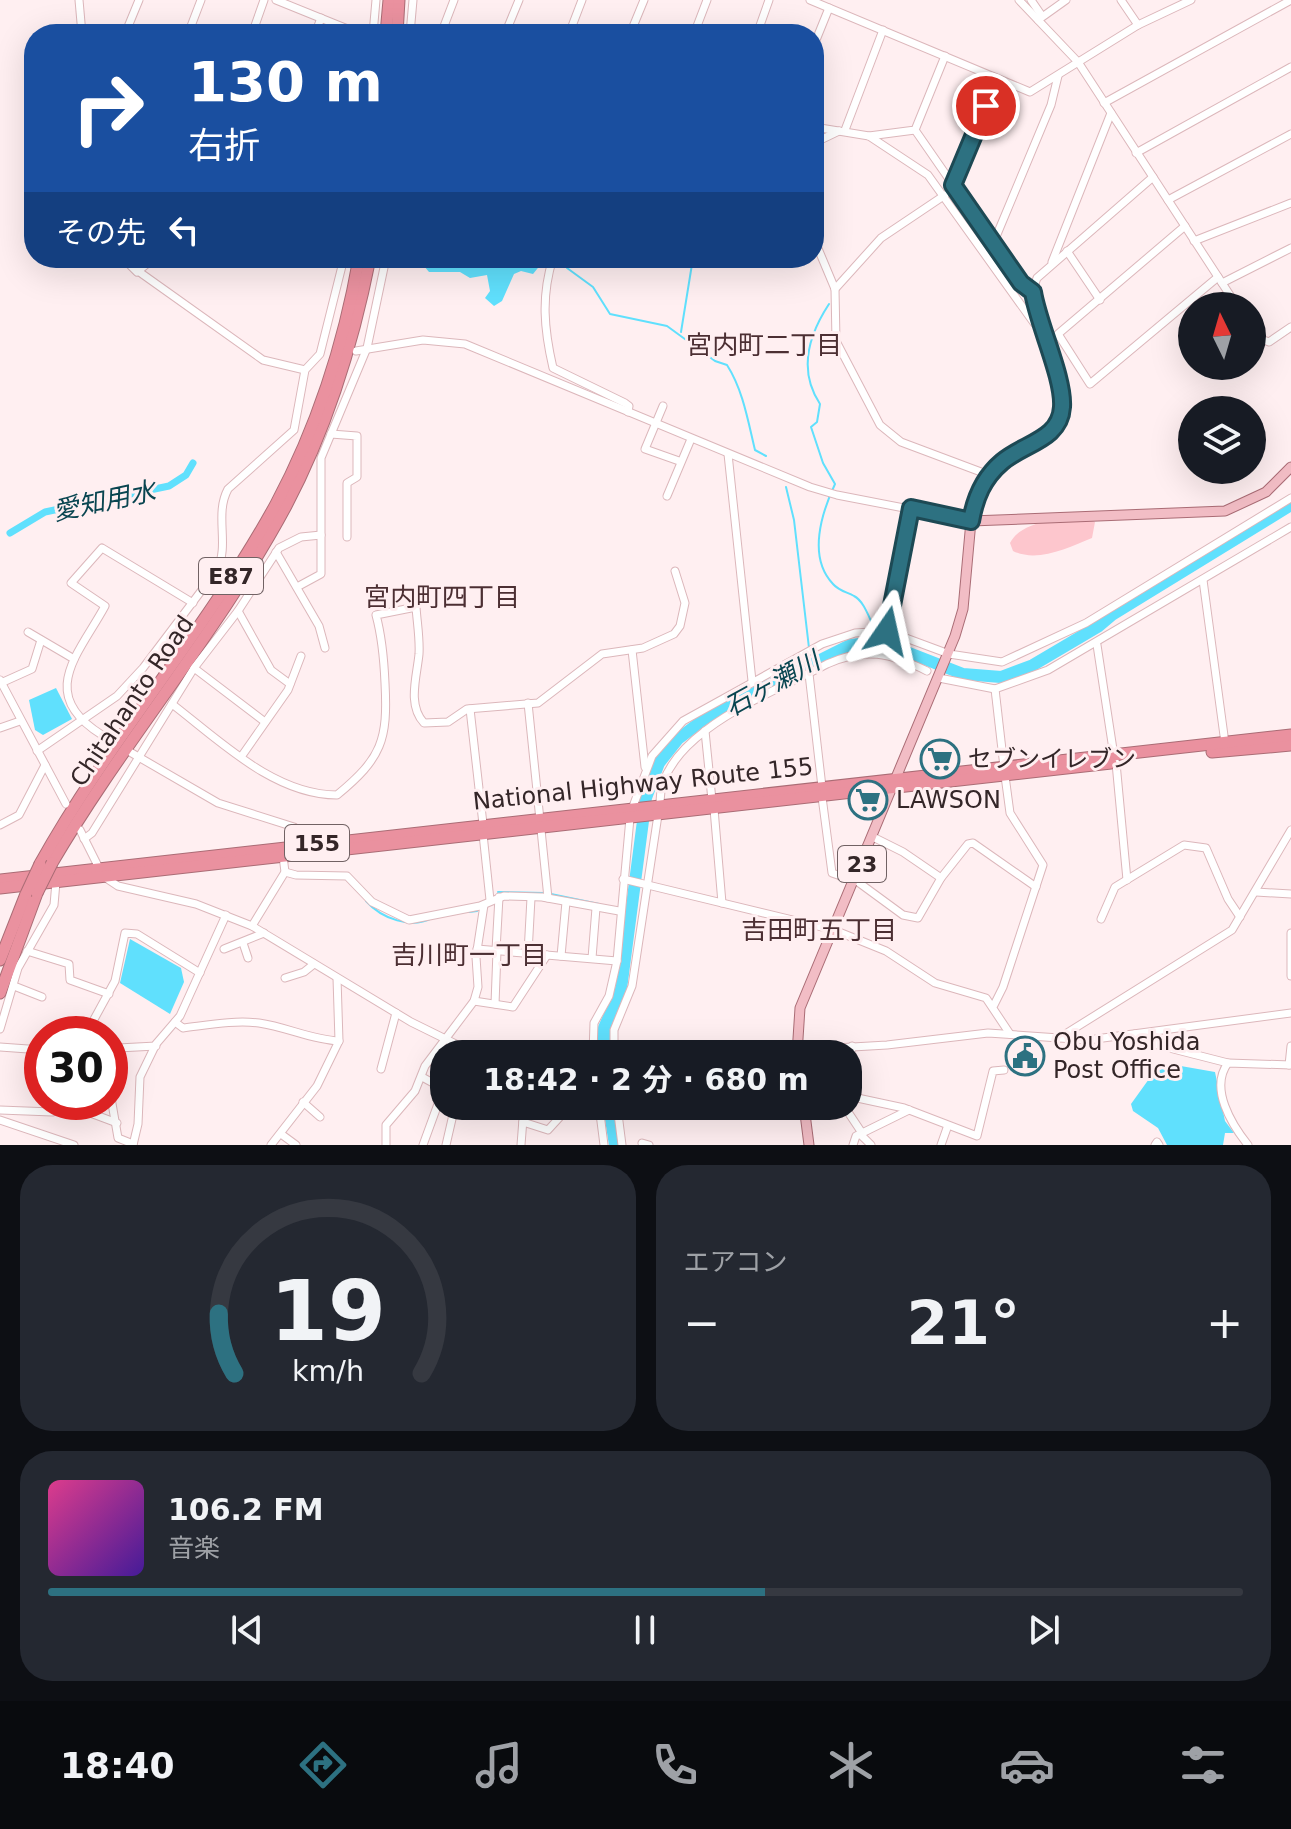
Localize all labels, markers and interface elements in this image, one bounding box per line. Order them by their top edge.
text: 130 m [188,49,383,114]
icon: right [56,56,160,160]
pin [952,72,1020,140]
icon: arrive [964,84,1008,128]
text: 右折 [188,125,260,166]
icon: left [162,208,206,252]
text: その先 [56,215,146,250]
north arrow [1178,292,1266,380]
map controls [1178,292,1266,484]
district label: 宮内町二丁目 [686,330,842,360]
button: layers [1178,396,1266,484]
water label: 愛知用水 [50,475,161,526]
road number: E87 [199,558,263,594]
district label: 宮内町四丁目 [364,582,520,612]
position arrow [845,589,929,673]
street label: Chitahanto Road [65,610,199,792]
water label: 石ヶ瀬川 [719,644,827,722]
supermarket icon: セブンイレブン [919,738,961,780]
place label: セブンイレブン [968,745,1136,773]
street label: National Highway Route 155 [471,752,815,816]
supermarket icon: LAWSON [847,779,889,821]
place label: LAWSON [896,786,1001,814]
road number: 155 [285,825,349,861]
road number: 23 [838,846,886,882]
district label: 吉田町五丁目 [741,915,897,945]
district label: 吉川町一丁目 [391,940,547,970]
speed limit sign: 30 [24,1016,128,1120]
place label: Obu Yoshida Post Office [1053,1028,1200,1084]
public building icon: Obu Yoshida Post Office [1004,1035,1046,1077]
text: 18:42 · 2 分 · 680 m [483,1062,809,1097]
text: エアコン [684,1247,788,1277]
text: 19 [270,1263,386,1360]
text: 21° [907,1288,1020,1358]
text: − [684,1297,720,1348]
text: + [1206,1297,1243,1348]
text: km/h [292,1354,364,1388]
text: 106.2 FM [168,1492,324,1527]
text: 音楽 [168,1533,220,1563]
icon: previous [225,1608,269,1652]
icon: pause [623,1608,667,1652]
icon: next [1022,1608,1066,1652]
icon: directions [295,1737,351,1793]
icon: music [471,1737,527,1793]
icon: phone [647,1737,703,1793]
icon: climate [823,1737,879,1793]
icon: car [999,1737,1055,1793]
icon: filters [1175,1737,1231,1793]
text: 18:40 [60,1745,175,1786]

